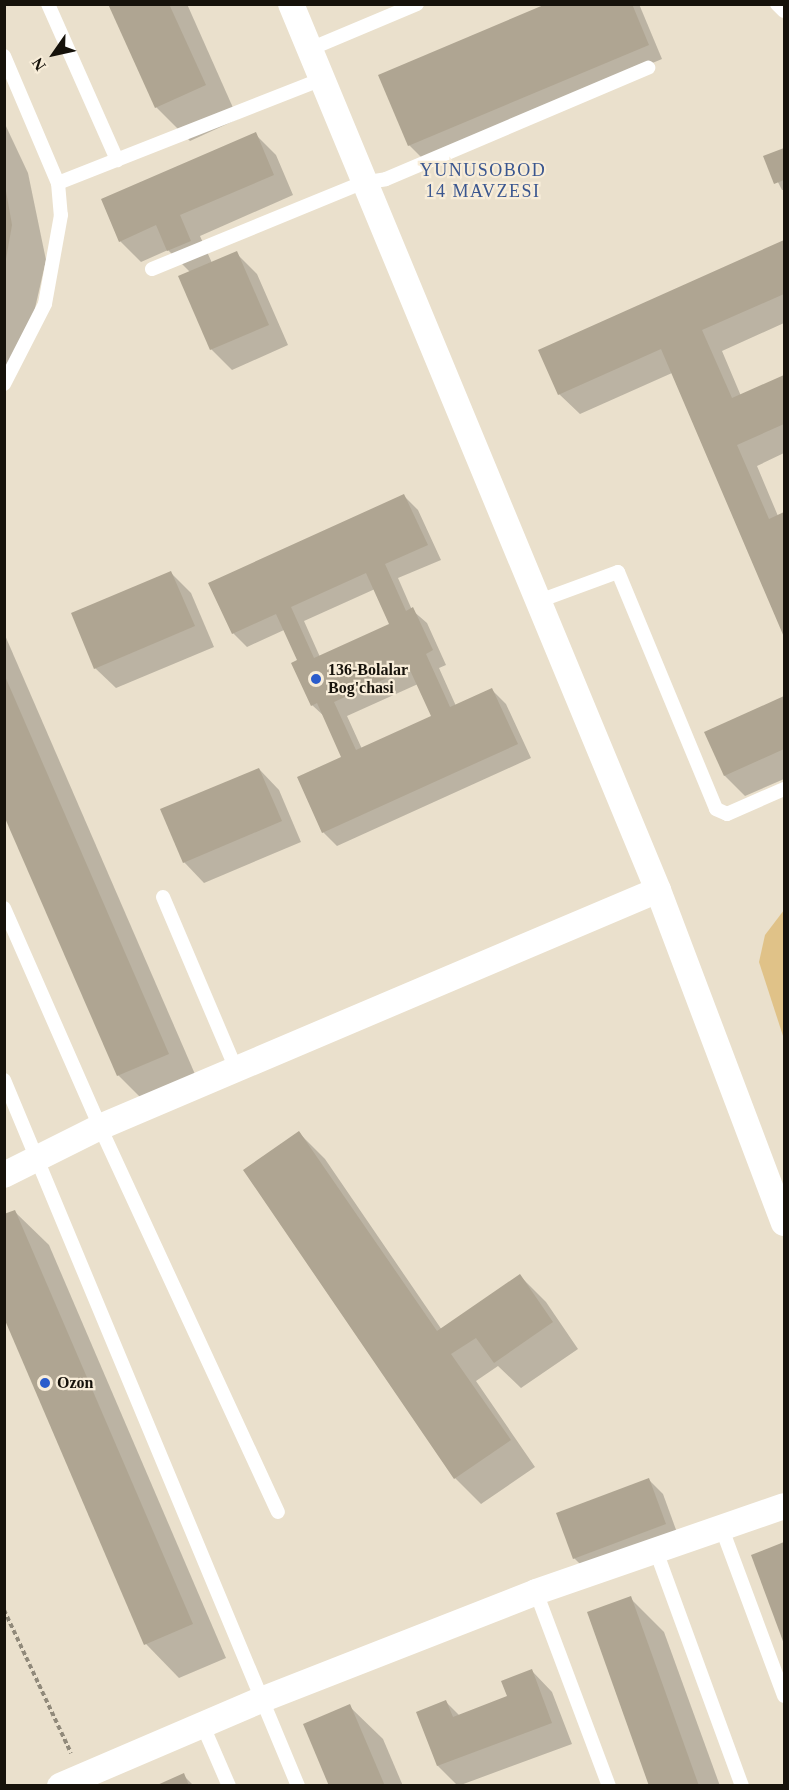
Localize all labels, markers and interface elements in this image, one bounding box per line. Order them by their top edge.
north arrow [24,24,84,84]
text: N [28,55,49,74]
district label: YUNUSOBOD 14 MAVZESI [420,160,546,202]
place label: 136-Bolalar Bog'chasi [328,660,408,698]
marker: 136-Bolalar Bog'chasi [309,672,323,686]
place label: Ozon [57,1373,93,1393]
marker: Ozon [38,1376,52,1390]

